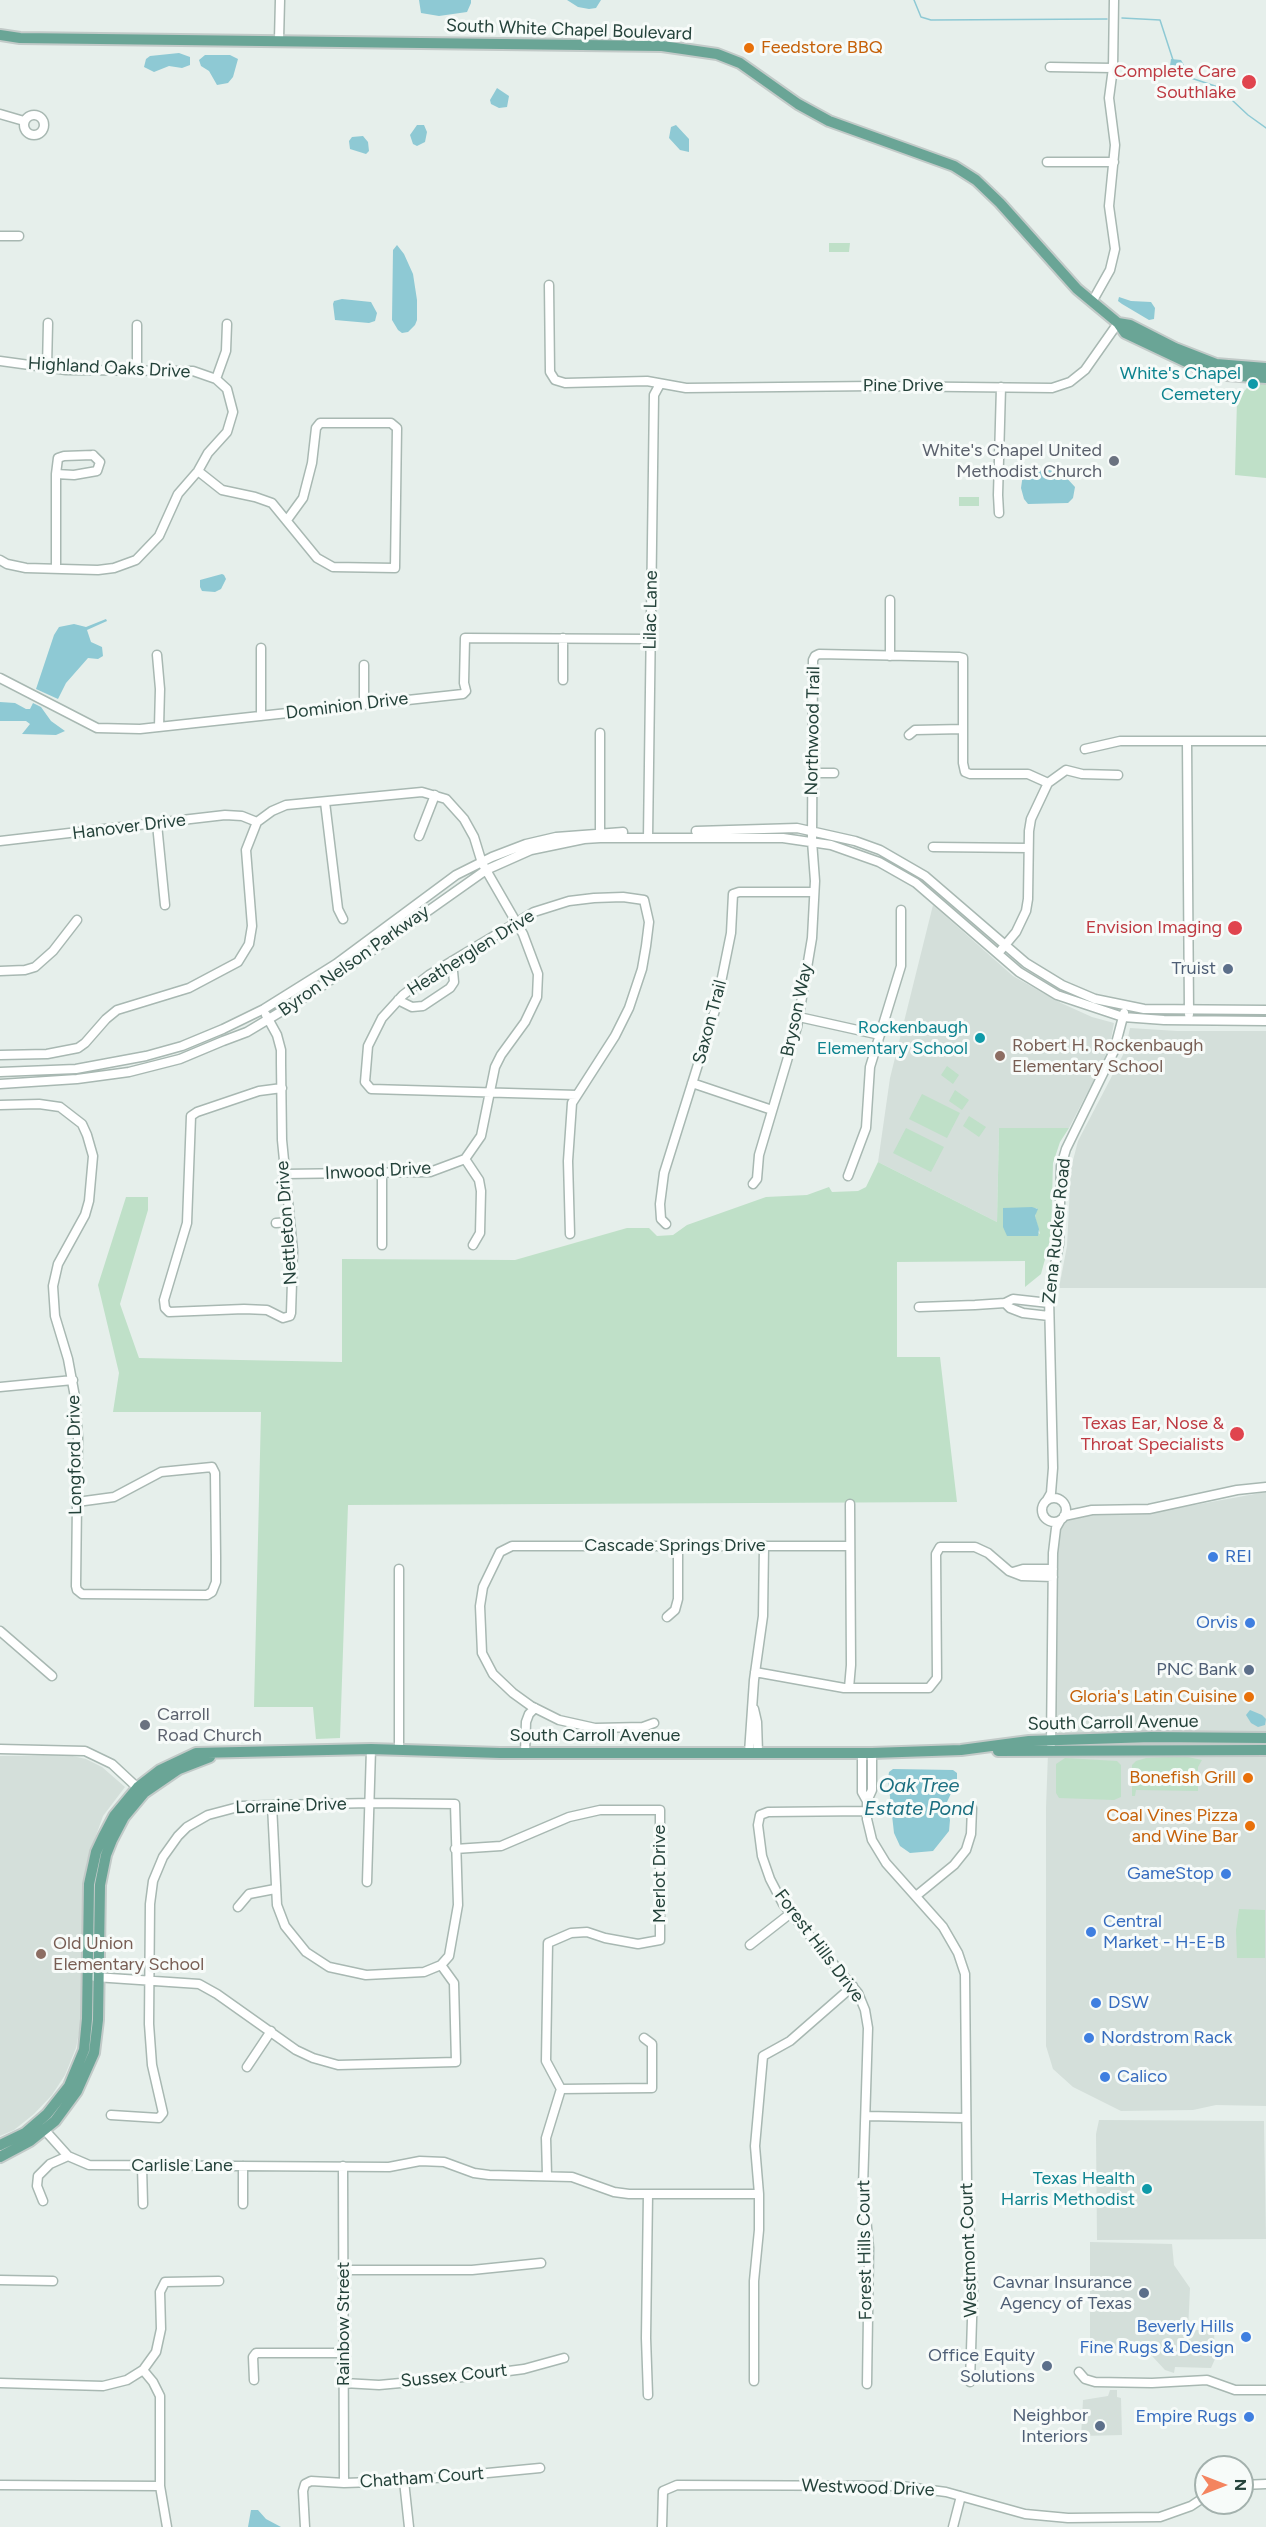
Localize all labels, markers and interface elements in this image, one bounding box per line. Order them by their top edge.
street label: South White Chapel Boulevard [445,15,693,45]
place label: Feedstore BBQ [761,37,883,59]
marker: Feedstore BBQ [742,41,756,55]
place label: Complete Care Southlake [1114,61,1236,104]
marker: Complete Care Southlake [1240,73,1258,91]
street label: Highland Oaks Drive [27,353,191,383]
place label: White's Chapel Cemetery [1120,363,1241,406]
street label: Pine Drive [863,375,943,397]
marker: White's Chapel Cemetery [1246,377,1260,391]
place label: White's Chapel United Methodist Church [922,440,1102,482]
marker: White's Chapel United Methodist Church [1107,454,1121,468]
street label: Lilac Lane [640,570,662,650]
street label: Northwood Trail [801,666,825,796]
street label: Dominion Drive [285,688,409,724]
street label: Hanover Drive [71,809,187,845]
street label: Byron Nelson Parkway [274,901,434,1021]
street label: Heatherglen Drive [403,905,539,1001]
place label: Envision Imaging [1086,917,1222,939]
marker: Envision Imaging [1226,919,1244,937]
place label: Truist [1171,958,1216,980]
street label: Bryson Way [777,961,817,1059]
marker: Truist [1221,962,1235,976]
street label: Saxon Trail [688,978,732,1066]
place label: Rockenbaugh Elementary School [817,1017,968,1060]
marker: Rockenbaugh Elementary School [973,1031,987,1045]
place label: Robert H. Rockenbaugh Elementary School [1012,1035,1203,1078]
marker: Robert H. Rockenbaugh Elementary School [993,1049,1007,1063]
street label: Inwood Drive [324,1157,432,1185]
street label: Zena Rucker Road [1039,1157,1075,1305]
street label: Nettleton Drive [272,1160,302,1286]
street label: Longford Drive [63,1395,87,1515]
place label: Texas Ear, Nose & Throat Specialists [1081,1413,1224,1456]
marker: Texas Ear, Nose & Throat Specialists [1228,1425,1246,1443]
street label: Cascade Springs Drive [584,1535,766,1557]
place label: REI [1225,1546,1252,1568]
marker: REI [1206,1550,1220,1564]
place label: Orvis [1196,1612,1238,1634]
marker: Orvis [1243,1616,1257,1630]
place label: PNC Bank [1156,1659,1237,1681]
marker: PNC Bank [1242,1663,1256,1677]
place label: Gloria's Latin Cuisine [1069,1686,1237,1708]
marker: Gloria's Latin Cuisine [1242,1690,1256,1704]
place label: Carroll Road Church [157,1704,262,1746]
street label: South Carroll Avenue [1027,1711,1199,1735]
marker: Carroll Road Church [138,1718,152,1732]
street label: South Carroll Avenue [510,1725,680,1747]
place label: Bonefish Grill [1129,1767,1236,1789]
marker: Bonefish Grill [1241,1771,1255,1785]
water label: Oak Tree Estate Pond [864,1774,974,1821]
street label: Lorraine Drive [235,1793,347,1819]
place label: Coal Vines Pizza and Wine Bar [1106,1805,1238,1848]
marker: Coal Vines Pizza and Wine Bar [1243,1819,1257,1833]
street label: Merlot Drive [649,1825,671,1923]
place label: GameStop [1127,1863,1214,1885]
marker: GameStop [1219,1867,1233,1881]
street label: Forest Hills Drive [770,1885,868,2007]
place label: Central Market - H-E-B [1103,1911,1225,1954]
marker: Central Market - H-E-B [1084,1925,1098,1939]
place label: Old Union Elementary School [53,1933,204,1976]
marker: Old Union Elementary School [34,1947,48,1961]
place label: DSW [1108,1992,1149,2014]
marker: DSW [1089,1996,1103,2010]
place label: Nordstrom Rack [1101,2027,1232,2049]
marker: Nordstrom Rack [1082,2031,1096,2045]
place label: Calico [1117,2066,1167,2088]
marker: Calico [1098,2070,1112,2084]
street label: Carlisle Lane [131,2155,233,2177]
place label: Texas Health Harris Methodist [1001,2168,1135,2210]
street label: Forest Hills Court [853,2180,877,2320]
street label: Westmont Court [956,2182,982,2318]
marker: Texas Health Harris Methodist [1140,2182,1154,2196]
street label: Rainbow Street [333,2262,355,2386]
place label: Cavnar Insurance Agency of Texas [993,2272,1132,2314]
marker: Cavnar Insurance Agency of Texas [1137,2286,1151,2300]
place label: Beverly Hills Fine Rugs & Design [1080,2316,1234,2358]
marker: Beverly Hills Fine Rugs & Design [1239,2330,1253,2344]
place label: Office Equity Solutions [928,2345,1035,2388]
marker: Office Equity Solutions [1040,2359,1054,2373]
street label: Sussex Court [400,2360,508,2392]
place label: Neighbor Interiors [1012,2405,1088,2448]
place label: Empire Rugs [1136,2406,1237,2428]
marker: Empire Rugs [1242,2410,1256,2424]
marker: Neighbor Interiors [1093,2419,1107,2433]
north arrow [1194,2455,1254,2515]
street label: Chatham Court [359,2463,485,2493]
street label: Westwood Drive [801,2475,935,2501]
text: N [1231,2479,1250,2491]

